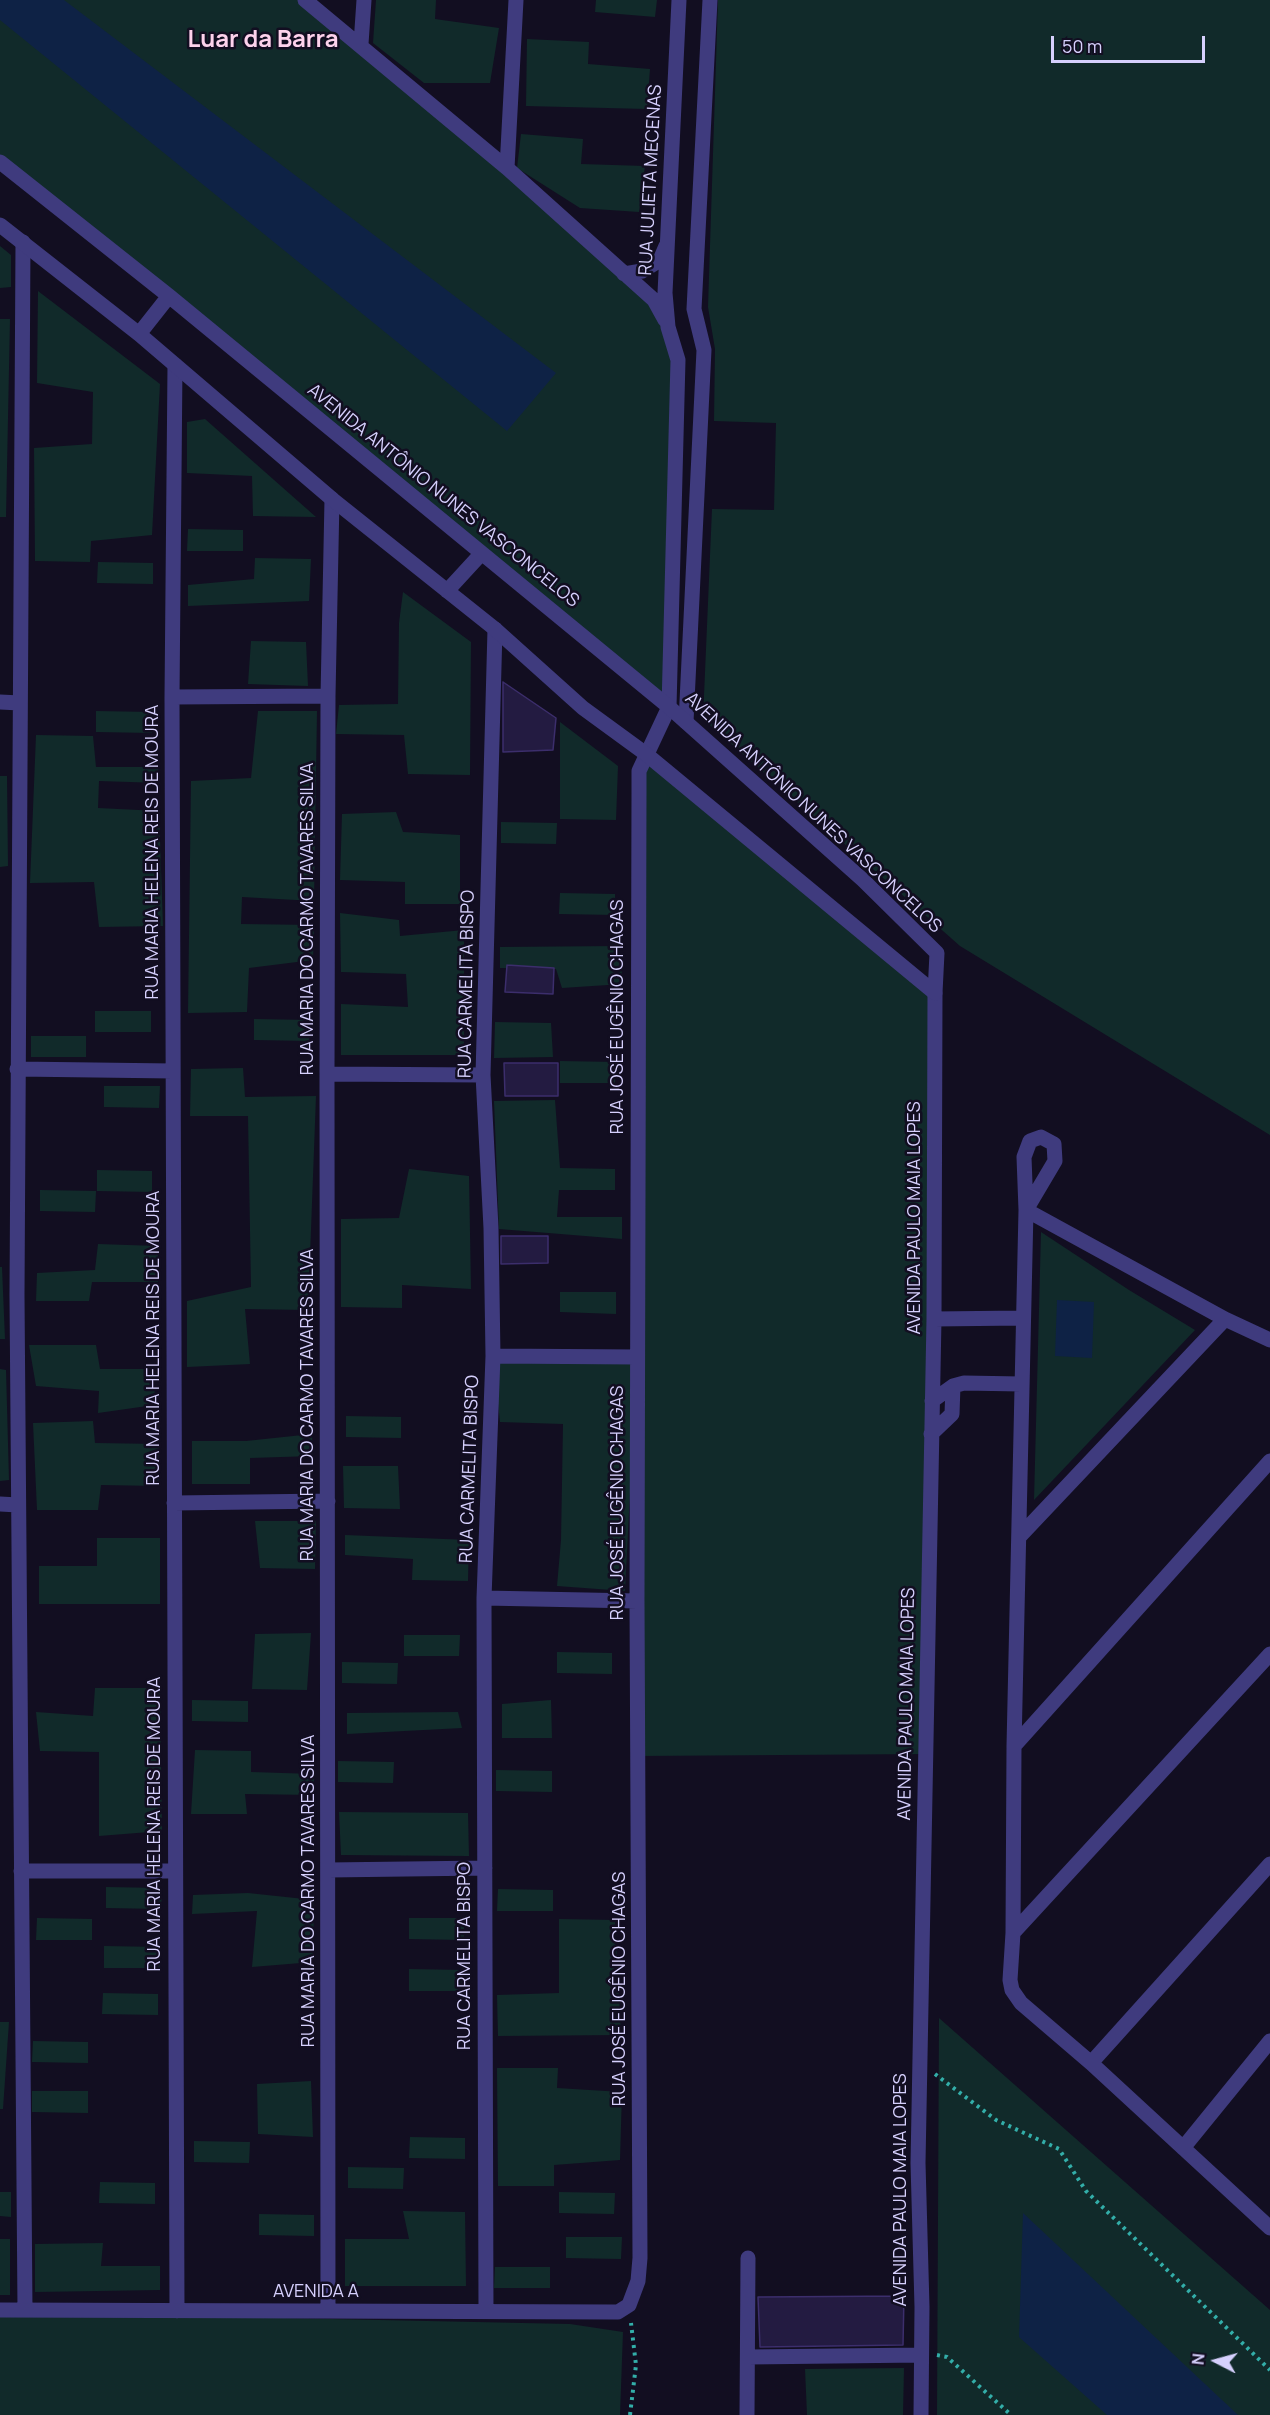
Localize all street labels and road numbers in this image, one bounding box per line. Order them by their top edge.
street label: RUA JULIETA MECENAS [635,84,667,276]
street label: AVENIDA ANTÔNIO NUNES VASCONCELOS [303,380,583,612]
street label: AVENIDA ANTÔNIO NUNES VASCONCELOS [680,688,946,938]
street label: RUA MARIA HELENA REIS DE MOURA [142,705,164,999]
street label: RUA MARIA DO CARMO TAVARES SILVA [297,763,319,1075]
street label: RUA CARMELITA BISPO [455,890,479,1078]
street label: RUA JOSÉ EUGÊNIO CHAGAS [607,900,629,1134]
street label: AVENIDA PAULO MAIA LOPES [904,1102,926,1334]
street label: RUA MARIA HELENA REIS DE MOURA [143,1191,165,1485]
street label: RUA MARIA DO CARMO TAVARES SILVA [297,1249,319,1561]
street label: RUA CARMELITA BISPO [456,1375,484,1563]
street label: RUA JOSÉ EUGÊNIO CHAGAS [607,1386,629,1620]
street label: AVENIDA PAULO MAIA LOPES [894,1587,920,1821]
street label: RUA MARIA HELENA REIS DE MOURA [144,1677,166,1971]
street label: RUA MARIA DO CARMO TAVARES SILVA [298,1735,320,2047]
street label: RUA CARMELITA BISPO [454,1862,476,2050]
street label: RUA JOSÉ EUGÊNIO CHAGAS [609,1872,631,2106]
street label: AVENIDA PAULO MAIA LOPES [890,2074,912,2306]
street label: AVENIDA A [273,2281,359,2303]

